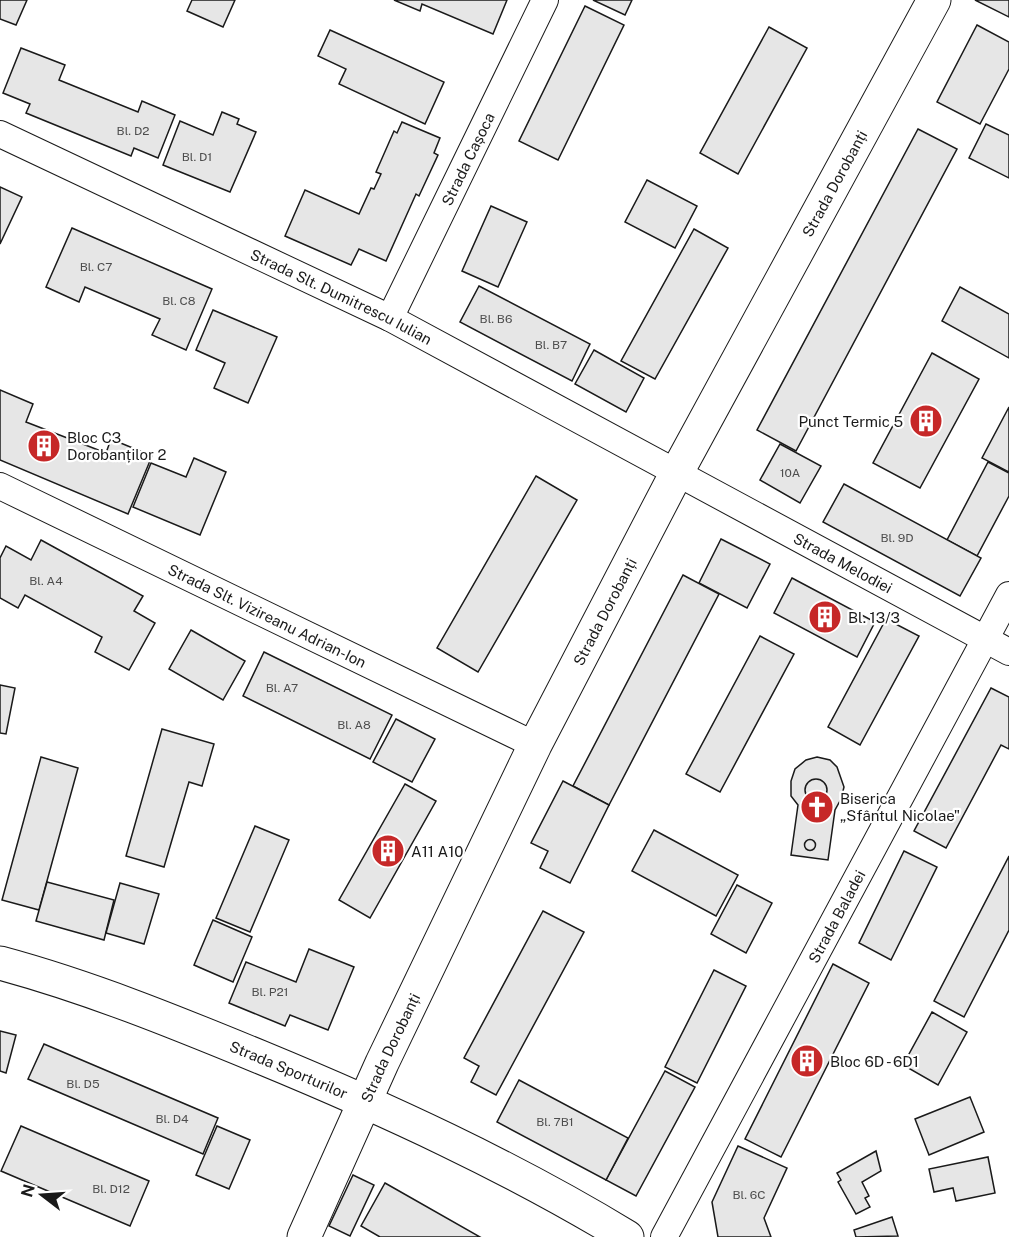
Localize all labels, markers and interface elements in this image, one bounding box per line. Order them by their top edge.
street label: Strada Cașoca [438,110,497,208]
house number: Bl. D2 [117,124,149,138]
street label: Strada Dorobanți [798,127,870,239]
house number: Bl. D1 [182,150,212,164]
street label: Strada Slt. Dumitrescu Iulian [248,245,435,348]
house number: Bl. C7 [80,260,112,274]
house number: Bl. C8 [162,294,196,308]
house number: Bl. B6 [480,312,512,326]
house number: Bl. B7 [535,338,567,352]
building icon: Punct Termic 5 [908,403,944,439]
place label: Punct Termic 5 [799,413,903,430]
building icon: Bloc C3 Dorobanților 2 [26,428,62,464]
place label: Bloc C3 Dorobanților 2 [67,429,166,463]
house number: 10A [780,466,801,480]
street label: Strada Melodiei [791,529,895,596]
house number: Bl. 9D [880,531,914,545]
street label: Strada Dorobanți [570,555,639,668]
street label: Strada Slt. Vizireanu Adrian-Ion [165,560,369,671]
house number: Bl. A4 [29,574,63,588]
building icon: Bl. 13/3 [807,599,843,635]
place label: Bl. 13/3 [848,609,900,626]
house number: Bl. A7 [266,681,298,695]
house number: Bl. A8 [337,718,371,732]
church icon: Biserica „Sfântul Nicolae" [799,789,835,825]
place label: Biserica „Sfântul Nicolae" [840,790,960,824]
building icon: A11 A10 [370,833,406,869]
place label: A11 A10 [411,843,463,860]
street label: Strada Baladei [805,867,868,966]
house number: Bl. P21 [252,985,288,999]
street label: Strada Dorobanți [357,990,423,1105]
street label: Strada Sporturilor [227,1037,351,1102]
building icon: Bloc 6D - 6D1 [789,1043,825,1079]
place label: Bloc 6D - 6D1 [830,1053,919,1070]
house number: Bl. D5 [66,1077,100,1091]
house number: Bl. D4 [155,1112,189,1126]
house number: Bl. 7B1 [536,1115,574,1129]
north arrow [12,1165,72,1225]
text: N [17,1182,39,1200]
house number: Bl. D12 [92,1182,130,1196]
house number: Bl. 6C [732,1188,766,1202]

